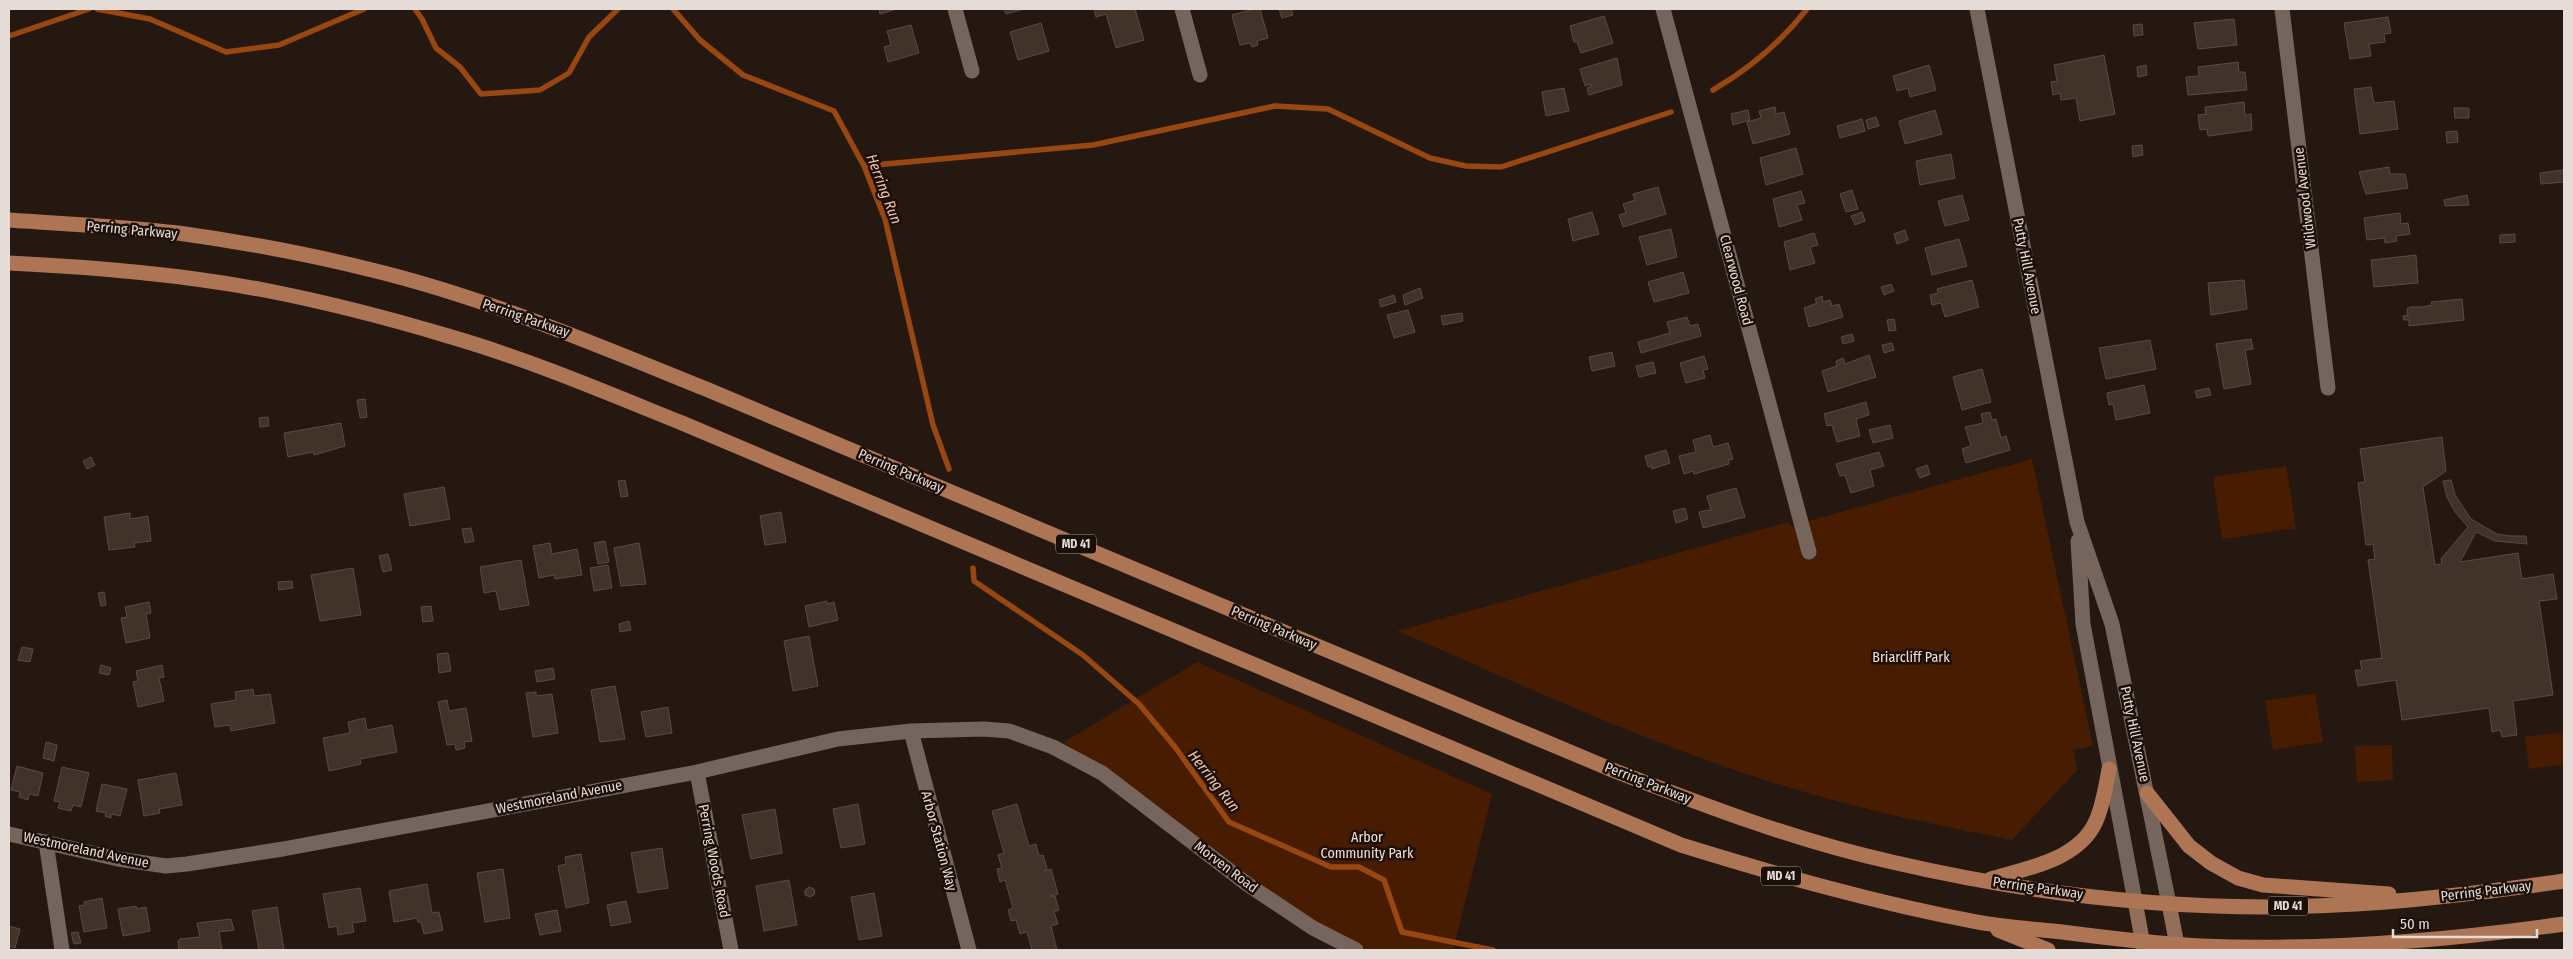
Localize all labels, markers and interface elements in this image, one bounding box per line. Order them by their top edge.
street label: Wildwood Avenue [2290,146,2320,250]
water label: Herring Run [862,152,906,226]
street label: Putty Hill Avenue [2009,216,2045,316]
street label: Perring Parkway [86,218,179,243]
street label: Clearwood Road [1716,233,1756,327]
street label: Perring Parkway [480,295,573,341]
street label: Perring Parkway [856,445,947,497]
road number: MD 41 [1056,534,1096,554]
street label: Perring Parkway [1229,602,1320,654]
park label: Briarcliff Park [1872,649,1950,666]
street label: Putty Hill Avenue [2117,684,2153,784]
water label: Herring Run [1184,747,1244,815]
street label: Perring Parkway [1602,759,1694,808]
street label: Westmoreland Avenue [495,776,624,818]
street label: Arbor Station Way [918,789,961,893]
street label: Perring Woods Road [695,803,733,919]
street label: Westmoreland Avenue [22,828,150,872]
park label: Arbor Community Park [1321,829,1414,862]
street label: Morven Road [1191,838,1261,896]
road number: MD 41 [1761,866,1801,886]
street label: Perring Parkway [1992,873,2085,903]
street label: Perring Parkway [2440,877,2533,905]
road number: MD 41 [2268,896,2308,916]
scale bar [2393,906,2537,938]
text: 50 m [2400,915,2430,933]

